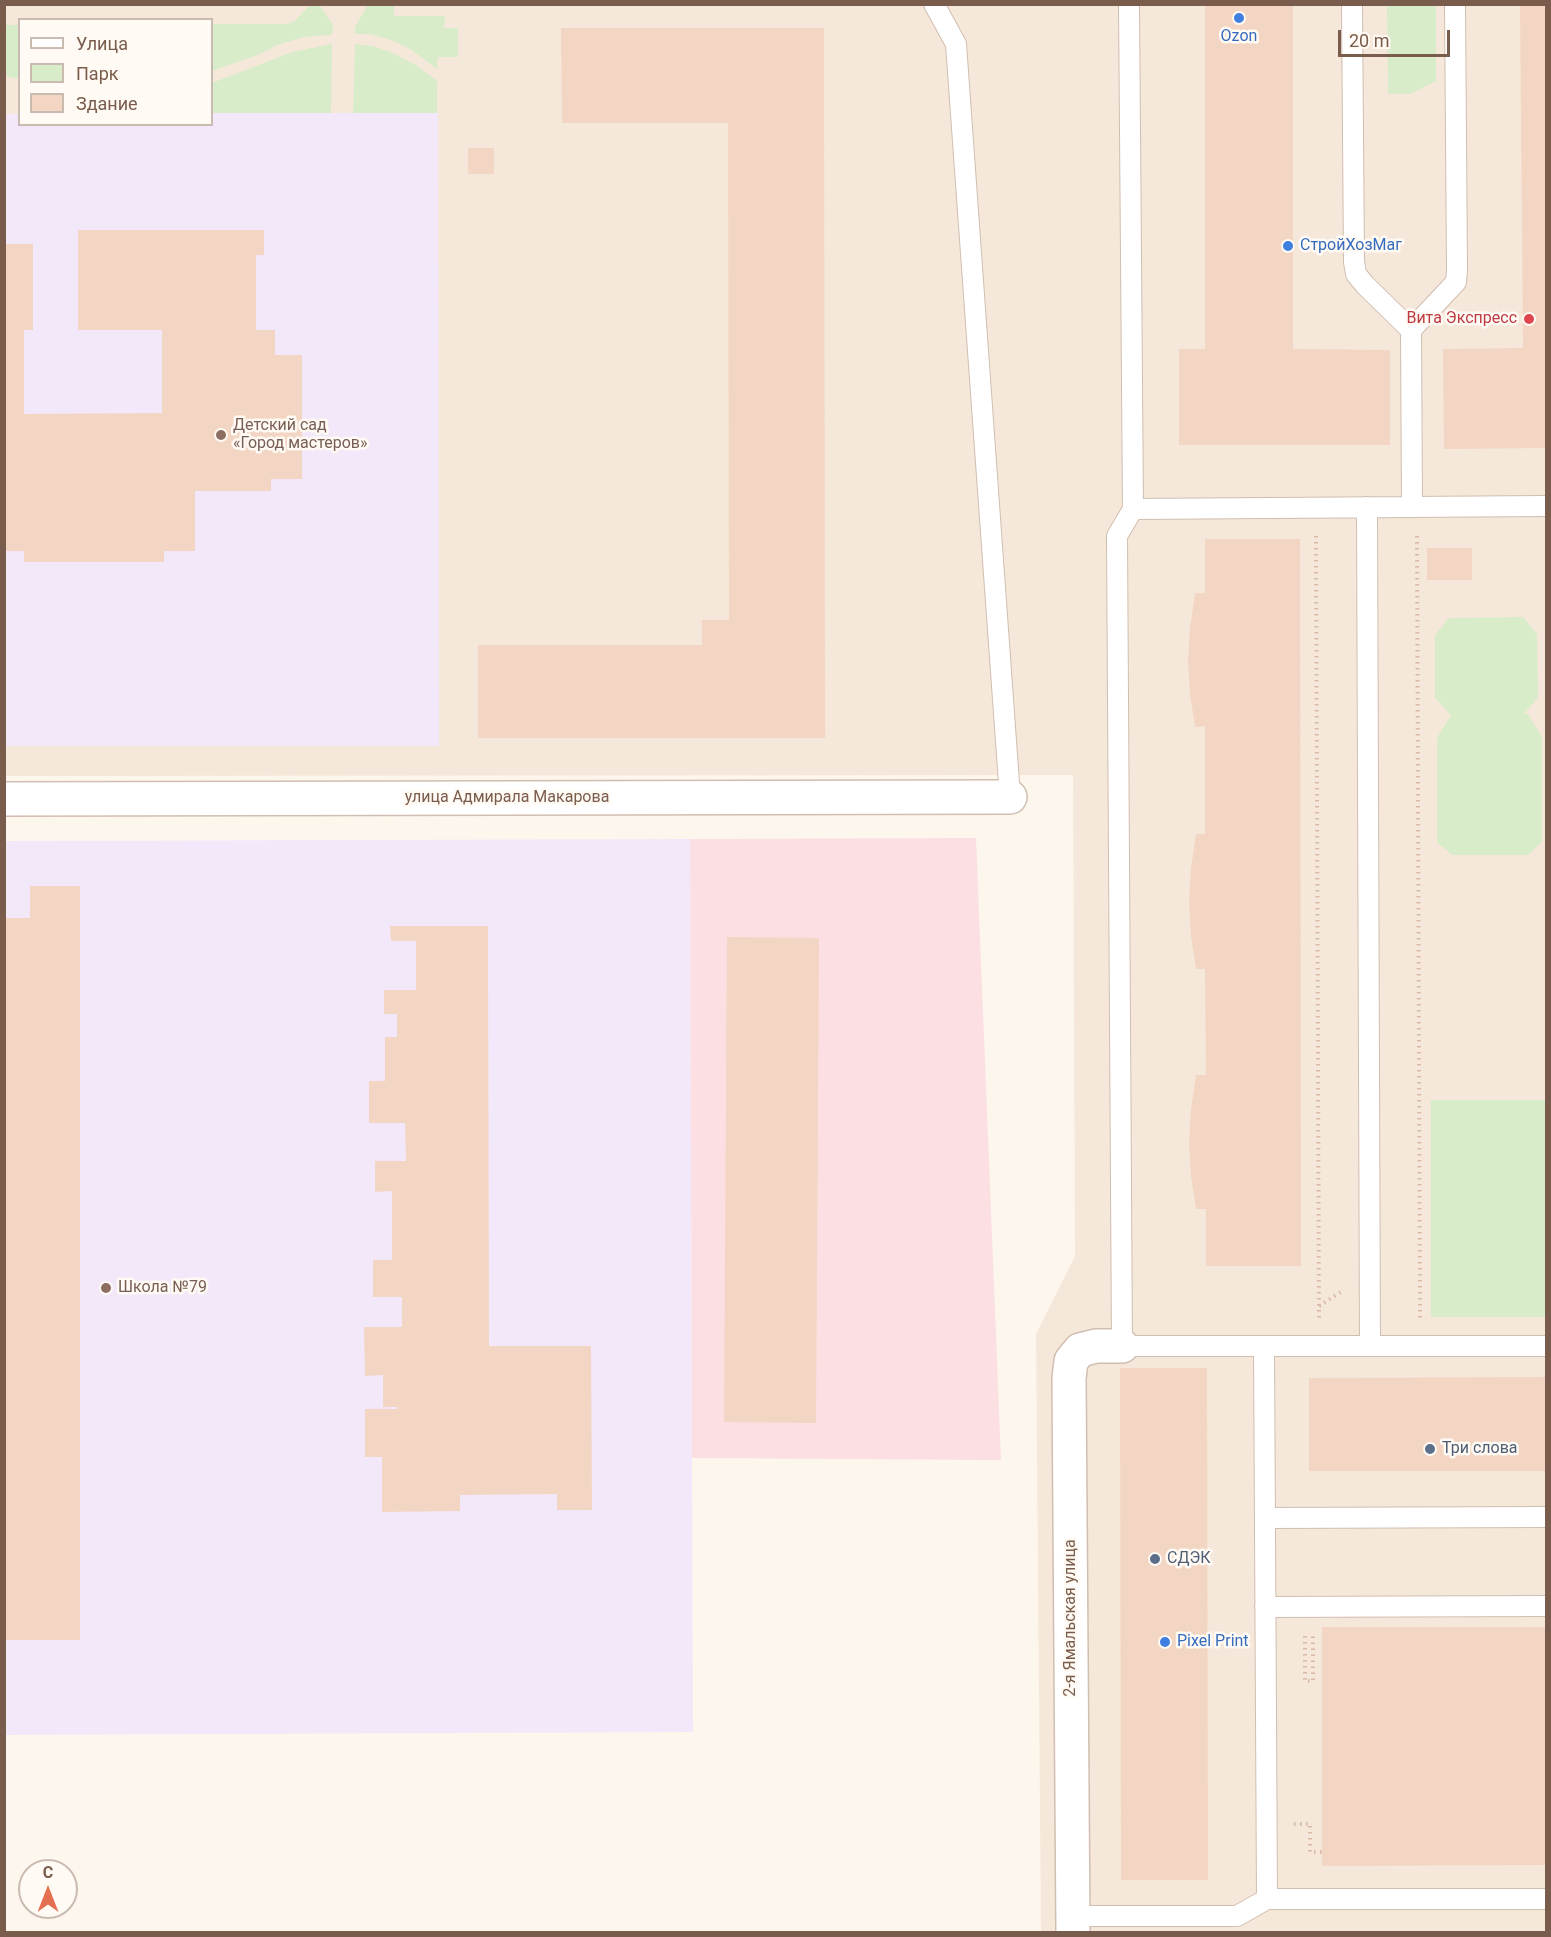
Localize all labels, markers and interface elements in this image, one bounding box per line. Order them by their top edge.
marker: Ozon [1232,11,1246,25]
legend [18,18,213,126]
scale bar [1341,18,1454,56]
place label: Ozon [1221,27,1257,47]
text: 20 m [1349,30,1389,51]
text: Улица [76,33,128,54]
text: Парк [76,63,118,84]
text: Здание [76,93,138,114]
place label: СтройХозМаг [1300,236,1402,256]
marker: СтройХозМаг [1281,239,1295,253]
place label: Вита Экспресс [1406,309,1517,329]
marker: Вита Экспресс [1522,312,1536,326]
place label: Детский сад «Город мастеров» [233,416,367,454]
marker: Детский сад «Город мастеров» [214,428,228,442]
street label: улица Адмирала Макарова [405,788,609,808]
place label: Школа №79 [118,1278,207,1298]
marker: Школа №79 [99,1281,113,1295]
place label: Три слова [1442,1439,1517,1459]
marker: Три слова [1423,1442,1437,1456]
street label: 2-я Ямальская улица [1061,1539,1081,1697]
place label: СДЭК [1167,1549,1211,1569]
marker: СДЭК [1148,1552,1162,1566]
place label: Pixel Print [1177,1632,1249,1652]
marker: Pixel Print [1158,1635,1172,1649]
north arrow [18,1859,78,1919]
text: С [43,1863,53,1882]

